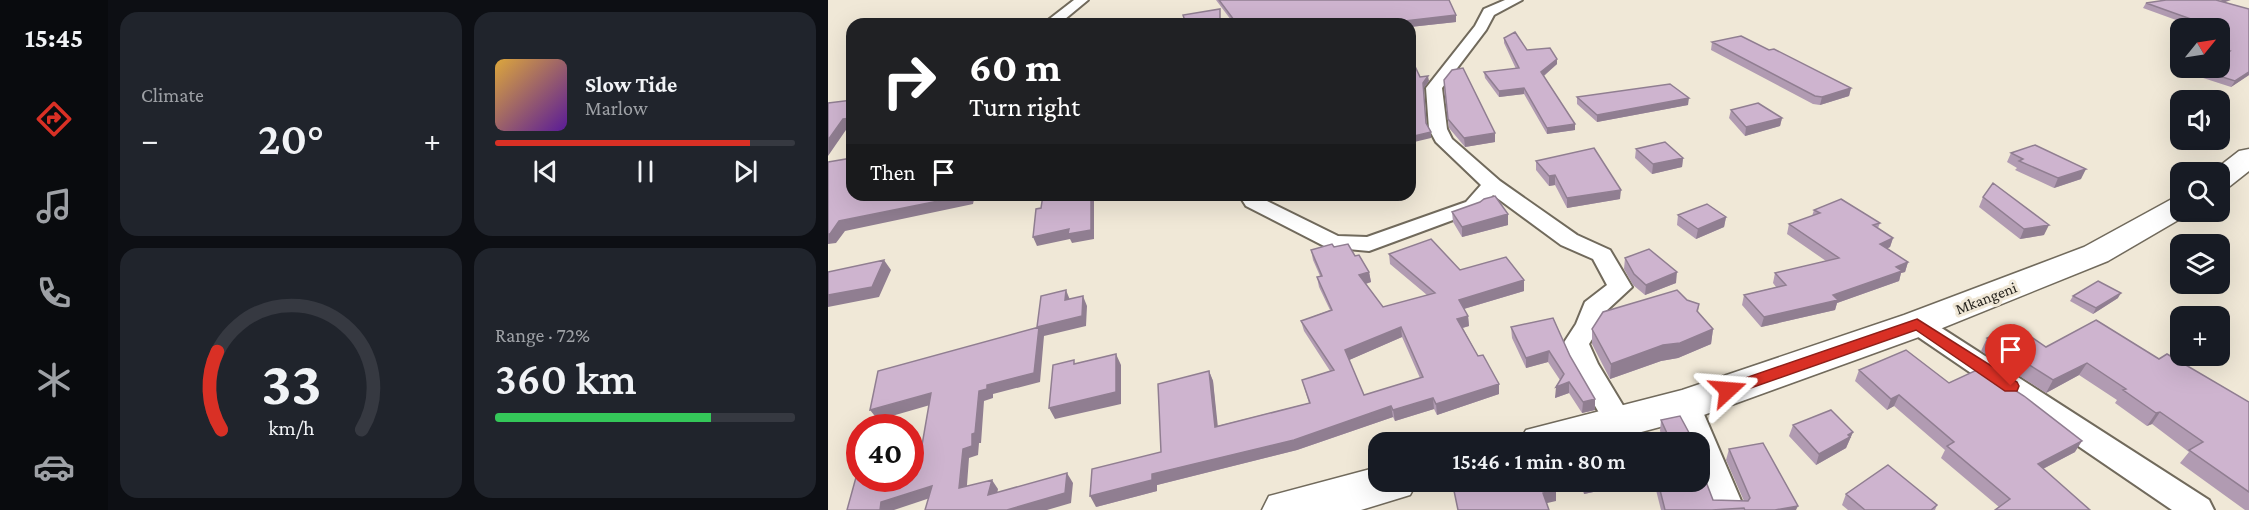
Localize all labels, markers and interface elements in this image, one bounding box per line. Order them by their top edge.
north arrow [2170,18,2230,78]
map controls [2170,18,2230,366]
text: 15:45 [25,23,83,53]
icon: right [870,42,948,120]
text: 60 m [969,43,1061,90]
text: Slow Tide [585,72,677,97]
text: Climate [141,84,204,106]
button: sound [2170,90,2230,150]
text: Turn right [969,92,1080,122]
text: Marlow [585,97,648,119]
icon: directions [33,98,75,140]
text: 20° [258,114,324,164]
text: − [141,121,158,158]
text: + [424,121,441,158]
icon: previous [529,155,562,188]
icon: pause [629,155,662,188]
icon: next [729,155,762,188]
icon: arrive [927,156,960,189]
text: Then [870,160,915,185]
button: search [2170,162,2230,222]
icon: music [33,185,75,227]
button: layers [2170,234,2230,294]
icon: phone [33,272,75,314]
street label: Mkangeni [1953,279,2019,318]
button: + [2170,306,2230,366]
text: Range · 72% [495,324,590,346]
pin [1985,324,2036,386]
icon: arrive [1994,333,2027,366]
text: 33 [261,348,321,417]
text: 360 km [495,354,637,404]
position arrow [1696,358,1760,422]
icon: climate [33,359,75,401]
speed limit sign: 40 [846,414,924,492]
text: km/h [268,416,315,440]
icon: car [33,446,75,488]
text: 15:46 · 1 min · 80 m [1452,449,1626,474]

